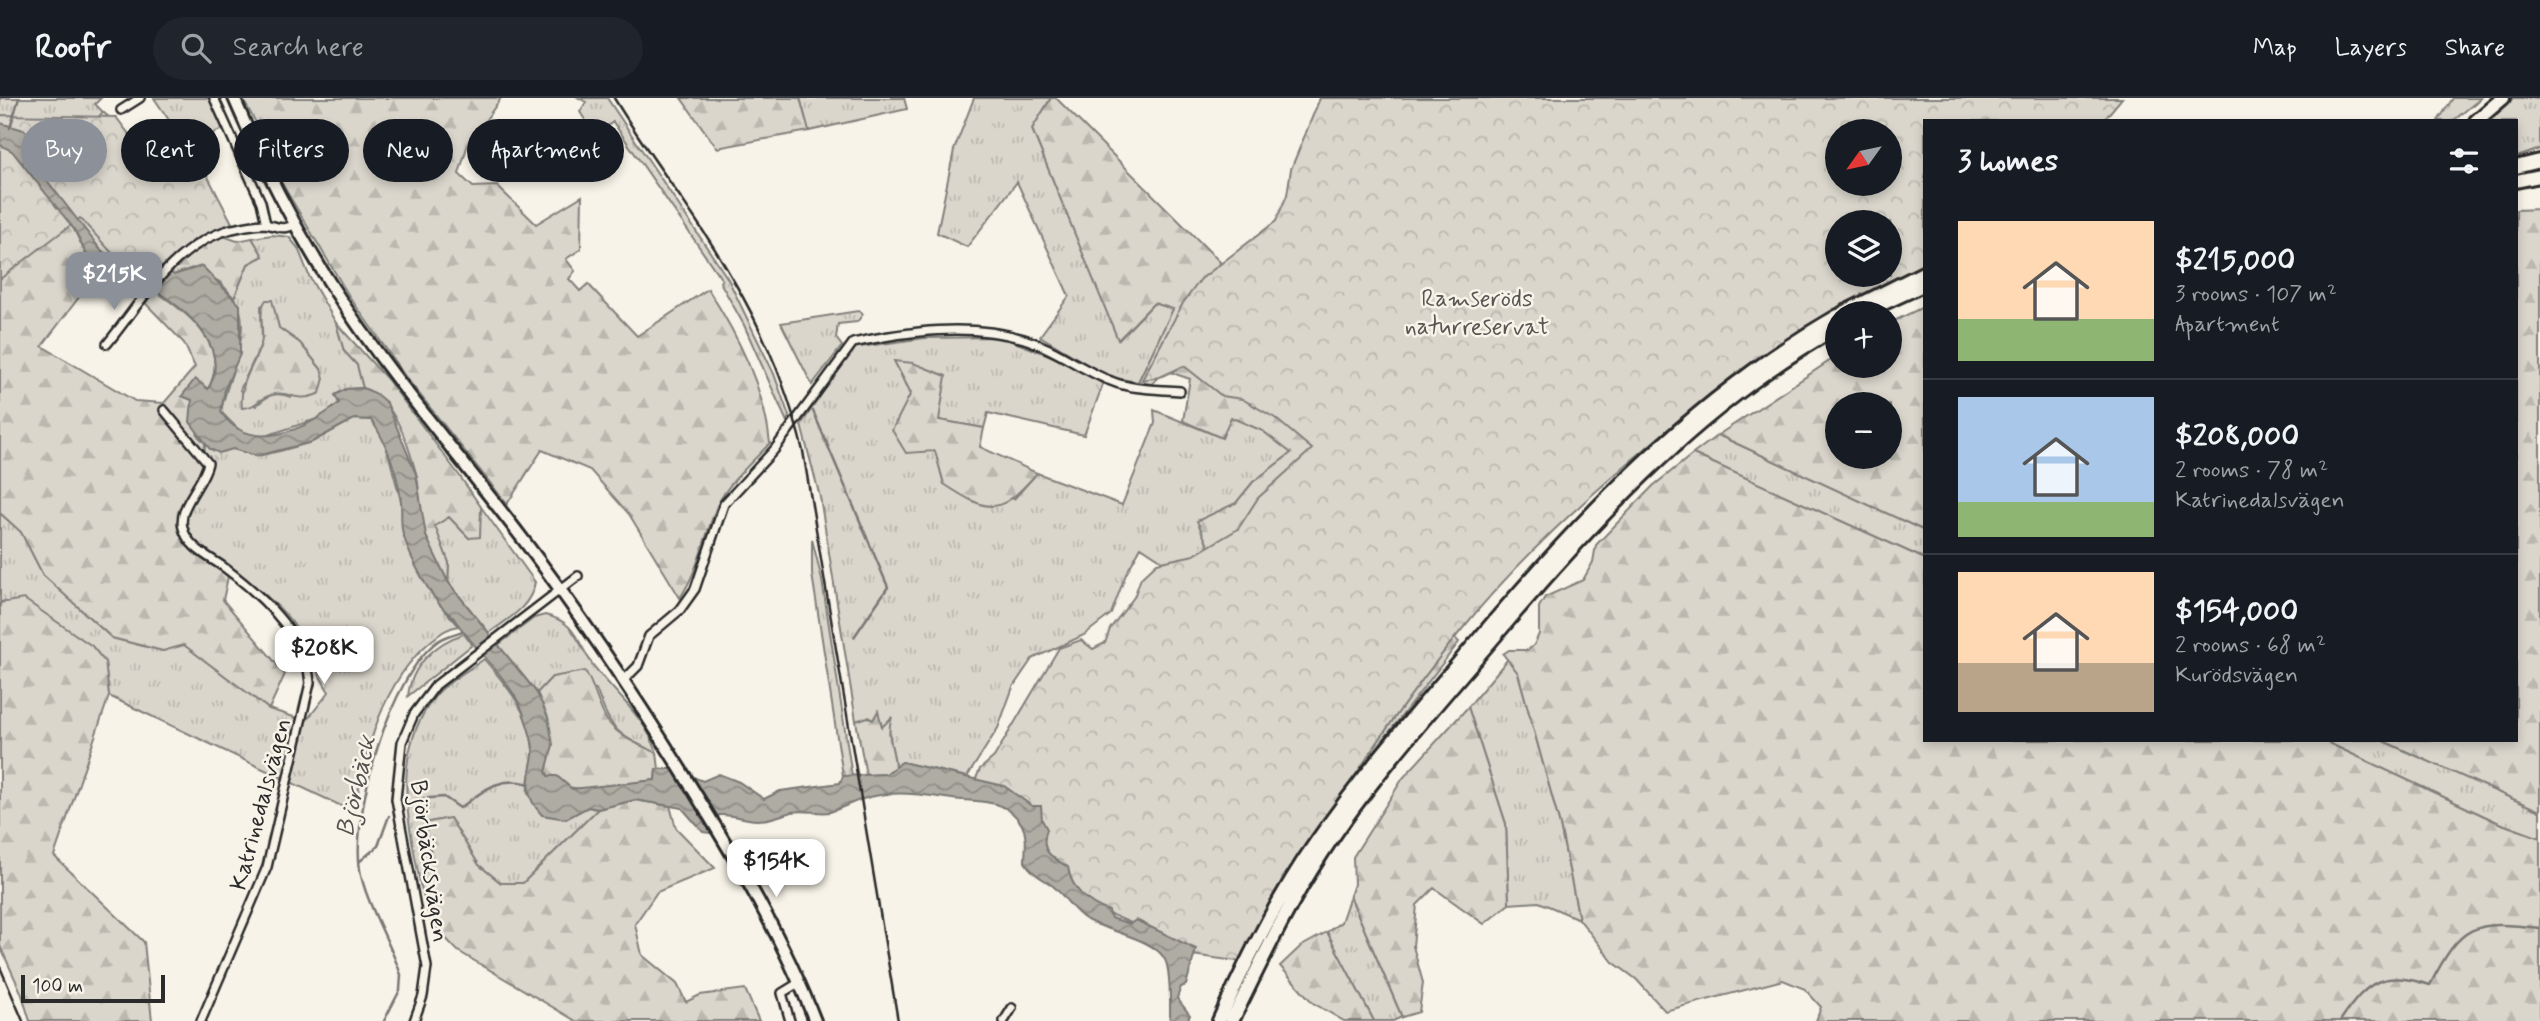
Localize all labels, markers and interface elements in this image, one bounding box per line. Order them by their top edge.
search box [153,17,643,80]
text: Roofr [35,26,111,70]
icon: search [177,29,215,67]
text: Search here [233,31,364,65]
text: Map [2253,33,2297,64]
text: Layers [2335,33,2407,64]
text: Share [2445,33,2505,64]
chip: Buy [21,119,107,182]
chip: Rent [121,119,220,182]
chip: Filters [234,119,349,182]
chip: New [363,119,453,182]
chip: Apartment [467,119,624,182]
north arrow [1825,119,1902,196]
map controls [1825,119,1902,469]
text: 3 homes [1958,142,2058,181]
icon: filters [2445,142,2483,180]
button: layers [1825,210,1902,287]
text: $215,000 [2175,241,2295,280]
icon: home [2014,249,2098,333]
pin: $215K [65,252,163,312]
text: $215K [82,260,146,290]
text: 3 rooms · 107 m² [2175,280,2337,310]
park label: Ramseröds naturreservat [1405,284,1549,343]
button: + [1825,301,1902,378]
text: Apartment [2175,310,2280,340]
button: − [1825,392,1902,469]
text: $208,000 [2175,417,2299,456]
icon: home [2014,425,2098,509]
text: 2 rooms · 78 m² [2175,456,2328,486]
text: Katrinedalsvägen [2175,486,2345,516]
text: $154,000 [2175,592,2298,631]
icon: home [2014,600,2098,684]
pin: $208K [275,626,373,686]
text: 2 rooms · 68 m² [2175,631,2326,661]
text: $208K [291,634,357,664]
text: Kurödsvägen [2175,661,2298,691]
street label: Katrinedalsvägen [224,715,299,894]
water label: Björbäck [329,731,385,840]
street label: Björbäcksvägen [402,778,455,944]
pin: $154K [727,840,825,899]
text: $154K [743,847,809,877]
scale bar [21,972,164,1004]
text: 100 m [32,974,83,999]

